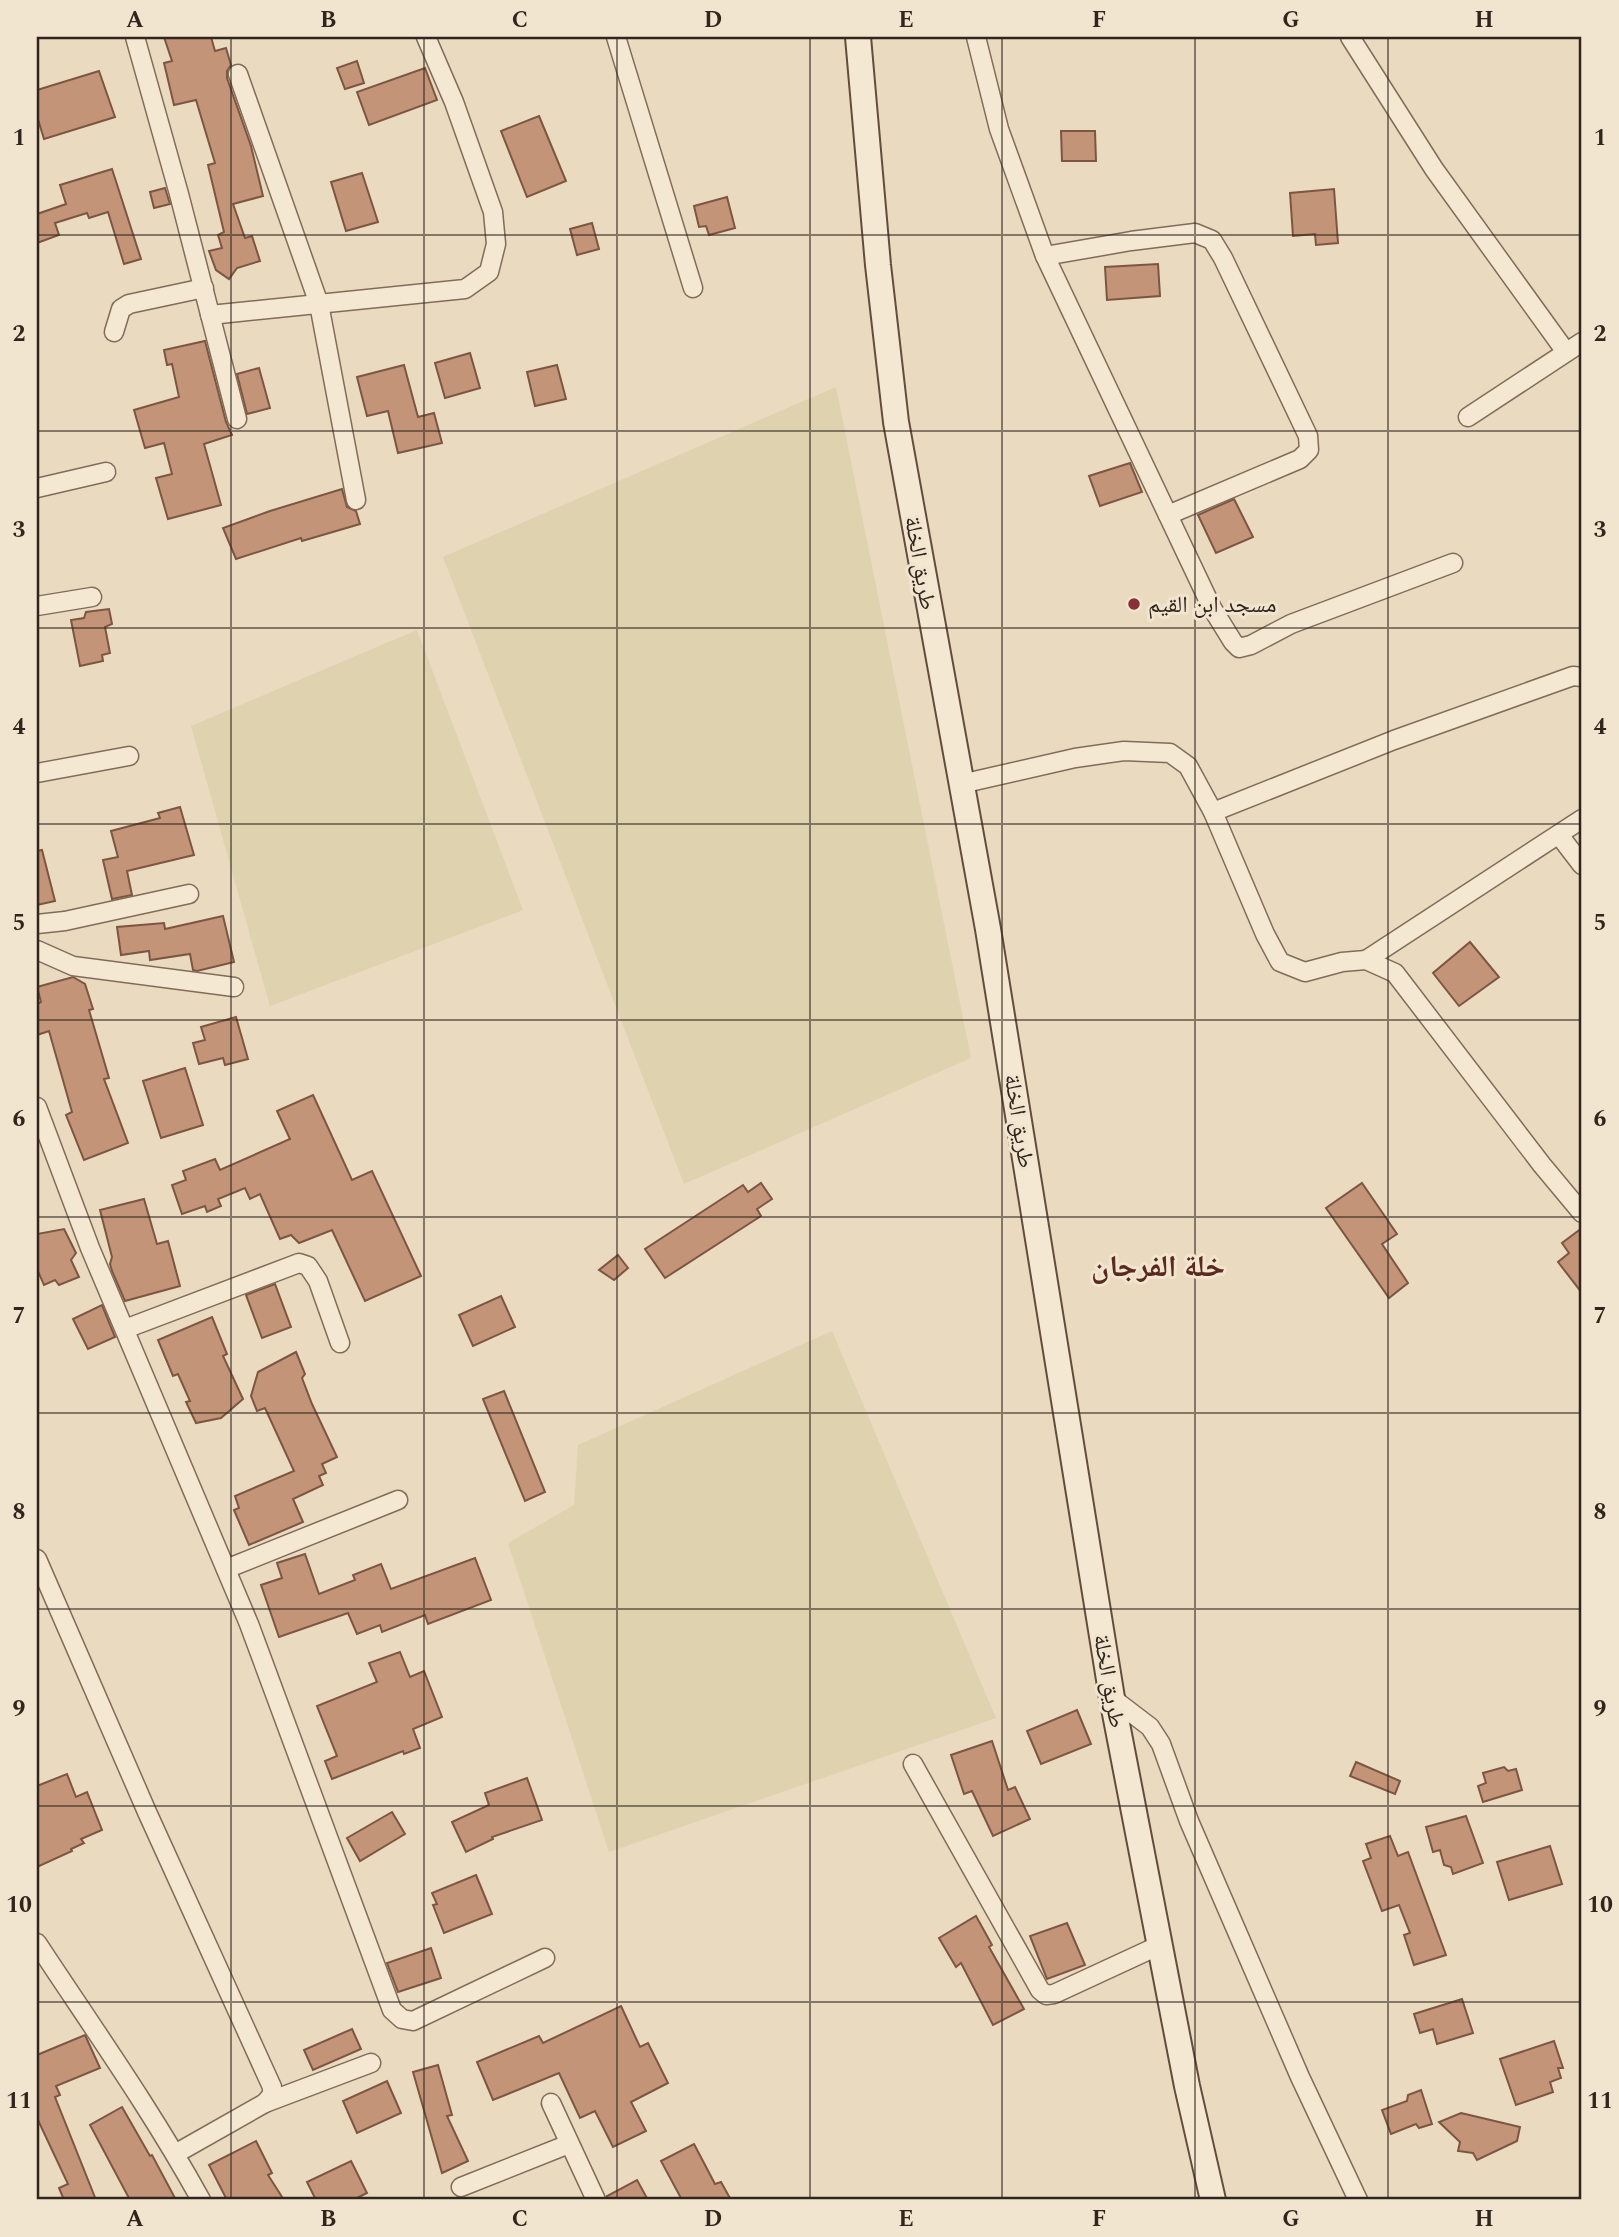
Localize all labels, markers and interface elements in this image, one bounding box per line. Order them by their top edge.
text: A [126,3,144,38]
text: B [320,3,336,38]
text: C [512,3,528,38]
text: D [704,3,722,38]
text: E [898,3,914,38]
text: F [1092,3,1106,38]
text: G [1282,3,1300,38]
text: H [1474,3,1494,38]
text: 1 [13,121,25,156]
text: 1 [1594,121,1606,156]
text: 2 [13,317,26,352]
text: 2 [1594,317,1607,352]
text: 3 [13,513,26,548]
text: 3 [1594,513,1607,548]
street label: طريق الخلة [894,514,945,613]
place label: مسجد ابن القيم [1148,588,1276,623]
marker: مسجد ابن القيم [1126,596,1142,612]
text: 4 [13,710,26,745]
text: 4 [1594,710,1607,745]
text: 5 [13,906,25,941]
text: 5 [1594,906,1606,941]
street label: طريق الخلة [994,1072,1043,1171]
text: 6 [13,1102,26,1137]
text: 6 [1594,1102,1607,1137]
district label: خلة الفرجان [1091,1244,1225,1290]
text: 7 [13,1299,25,1334]
text: 7 [1594,1299,1606,1334]
text: 8 [13,1495,25,1530]
text: 8 [1594,1495,1606,1530]
street label: طريق الخلة [1083,1632,1134,1731]
text: 9 [13,1692,26,1727]
text: 9 [1594,1692,1607,1727]
text: 10 [6,1888,32,1923]
text: 10 [1587,1888,1613,1923]
text: 11 [6,2084,32,2119]
text: 11 [1587,2084,1613,2119]
text: A [126,2202,144,2237]
text: B [320,2202,336,2237]
text: C [512,2202,528,2237]
text: D [704,2202,722,2237]
text: E [898,2202,914,2237]
text: F [1092,2202,1106,2237]
text: G [1282,2202,1300,2237]
text: H [1474,2202,1494,2237]

